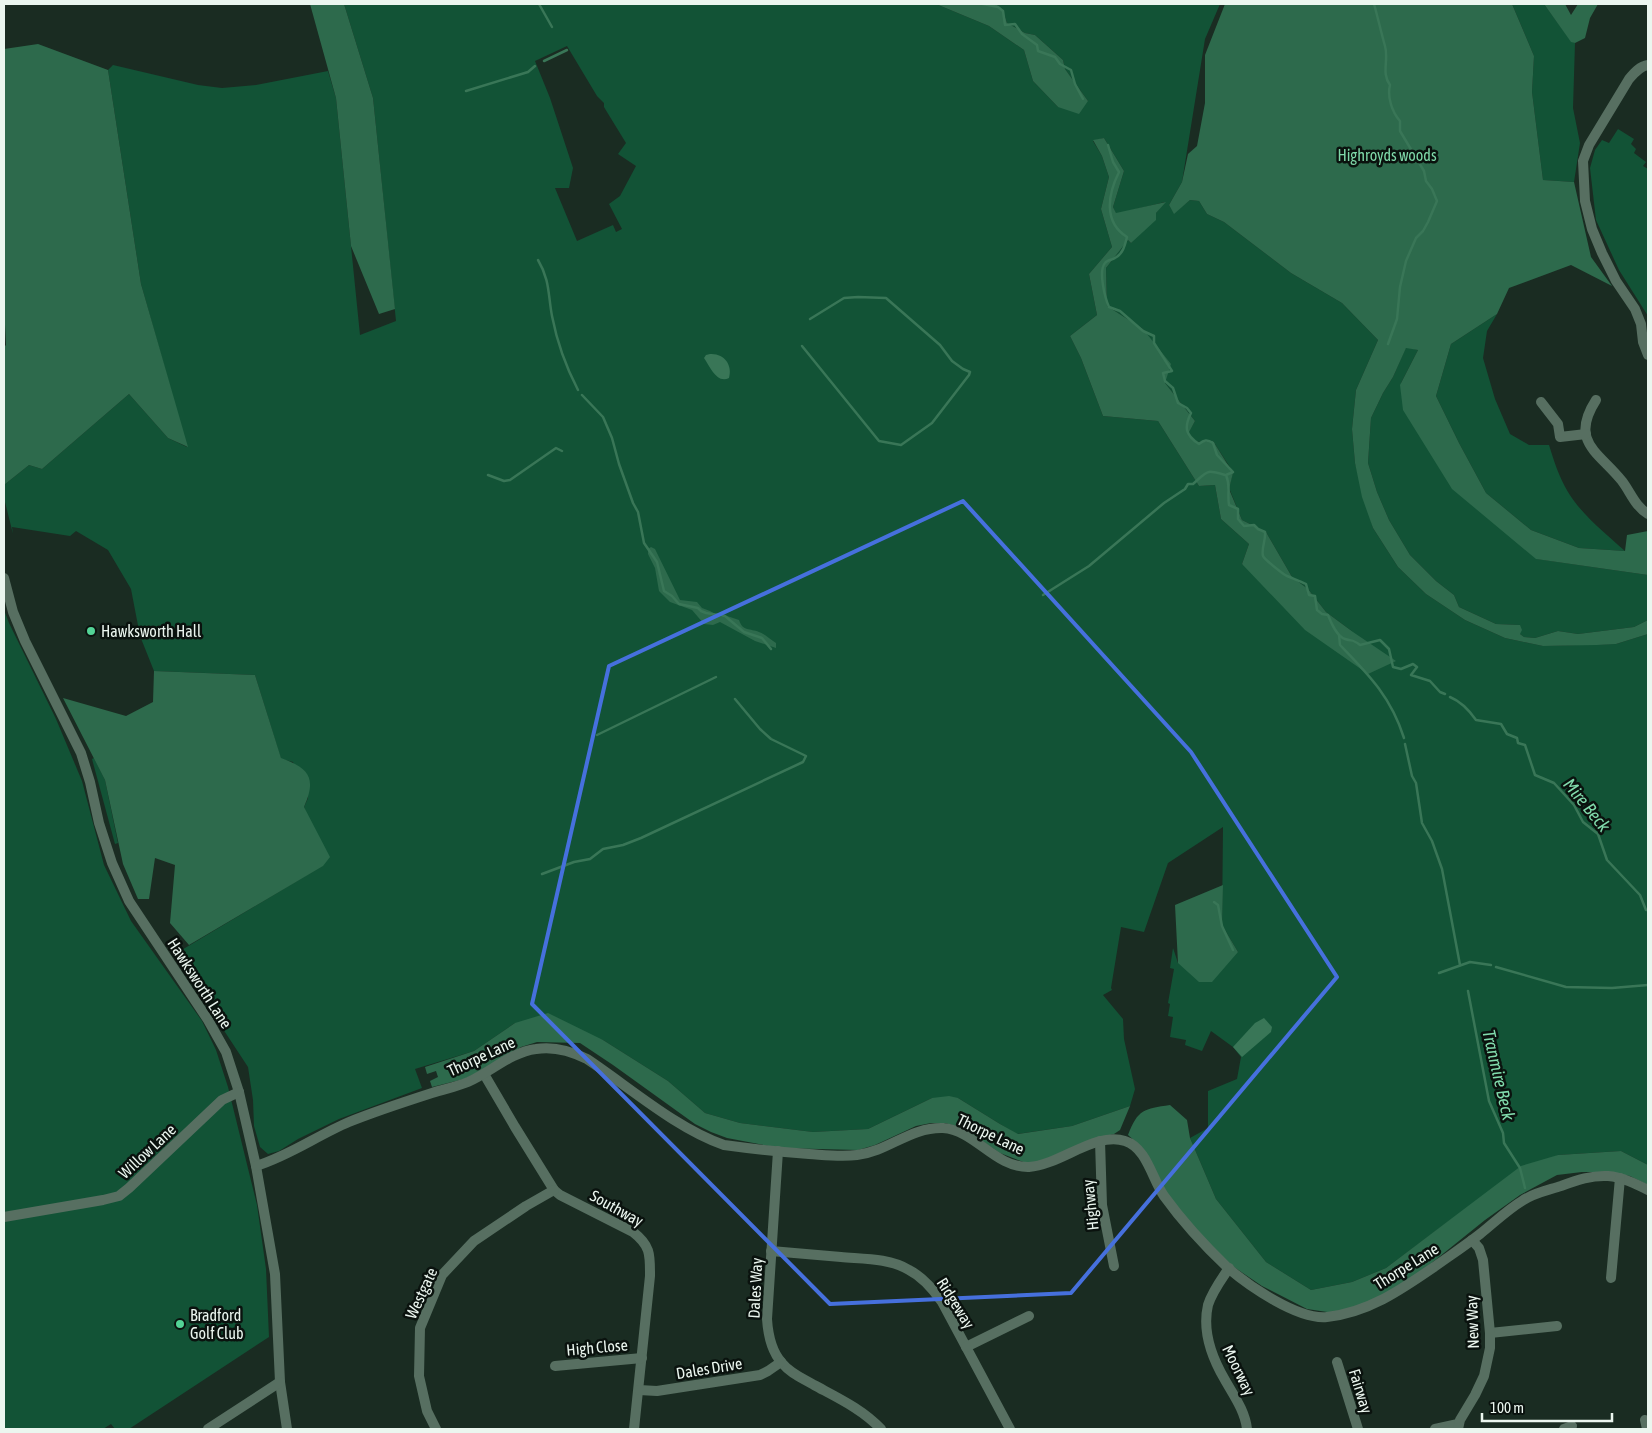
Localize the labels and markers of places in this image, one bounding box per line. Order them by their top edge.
place label: Hawksworth Hall [101,622,202,640]
marker: Hawksworth Hall [85,625,97,637]
place label: Bradford Golf Club [190,1306,244,1342]
marker: Bradford Golf Club [174,1318,186,1330]

